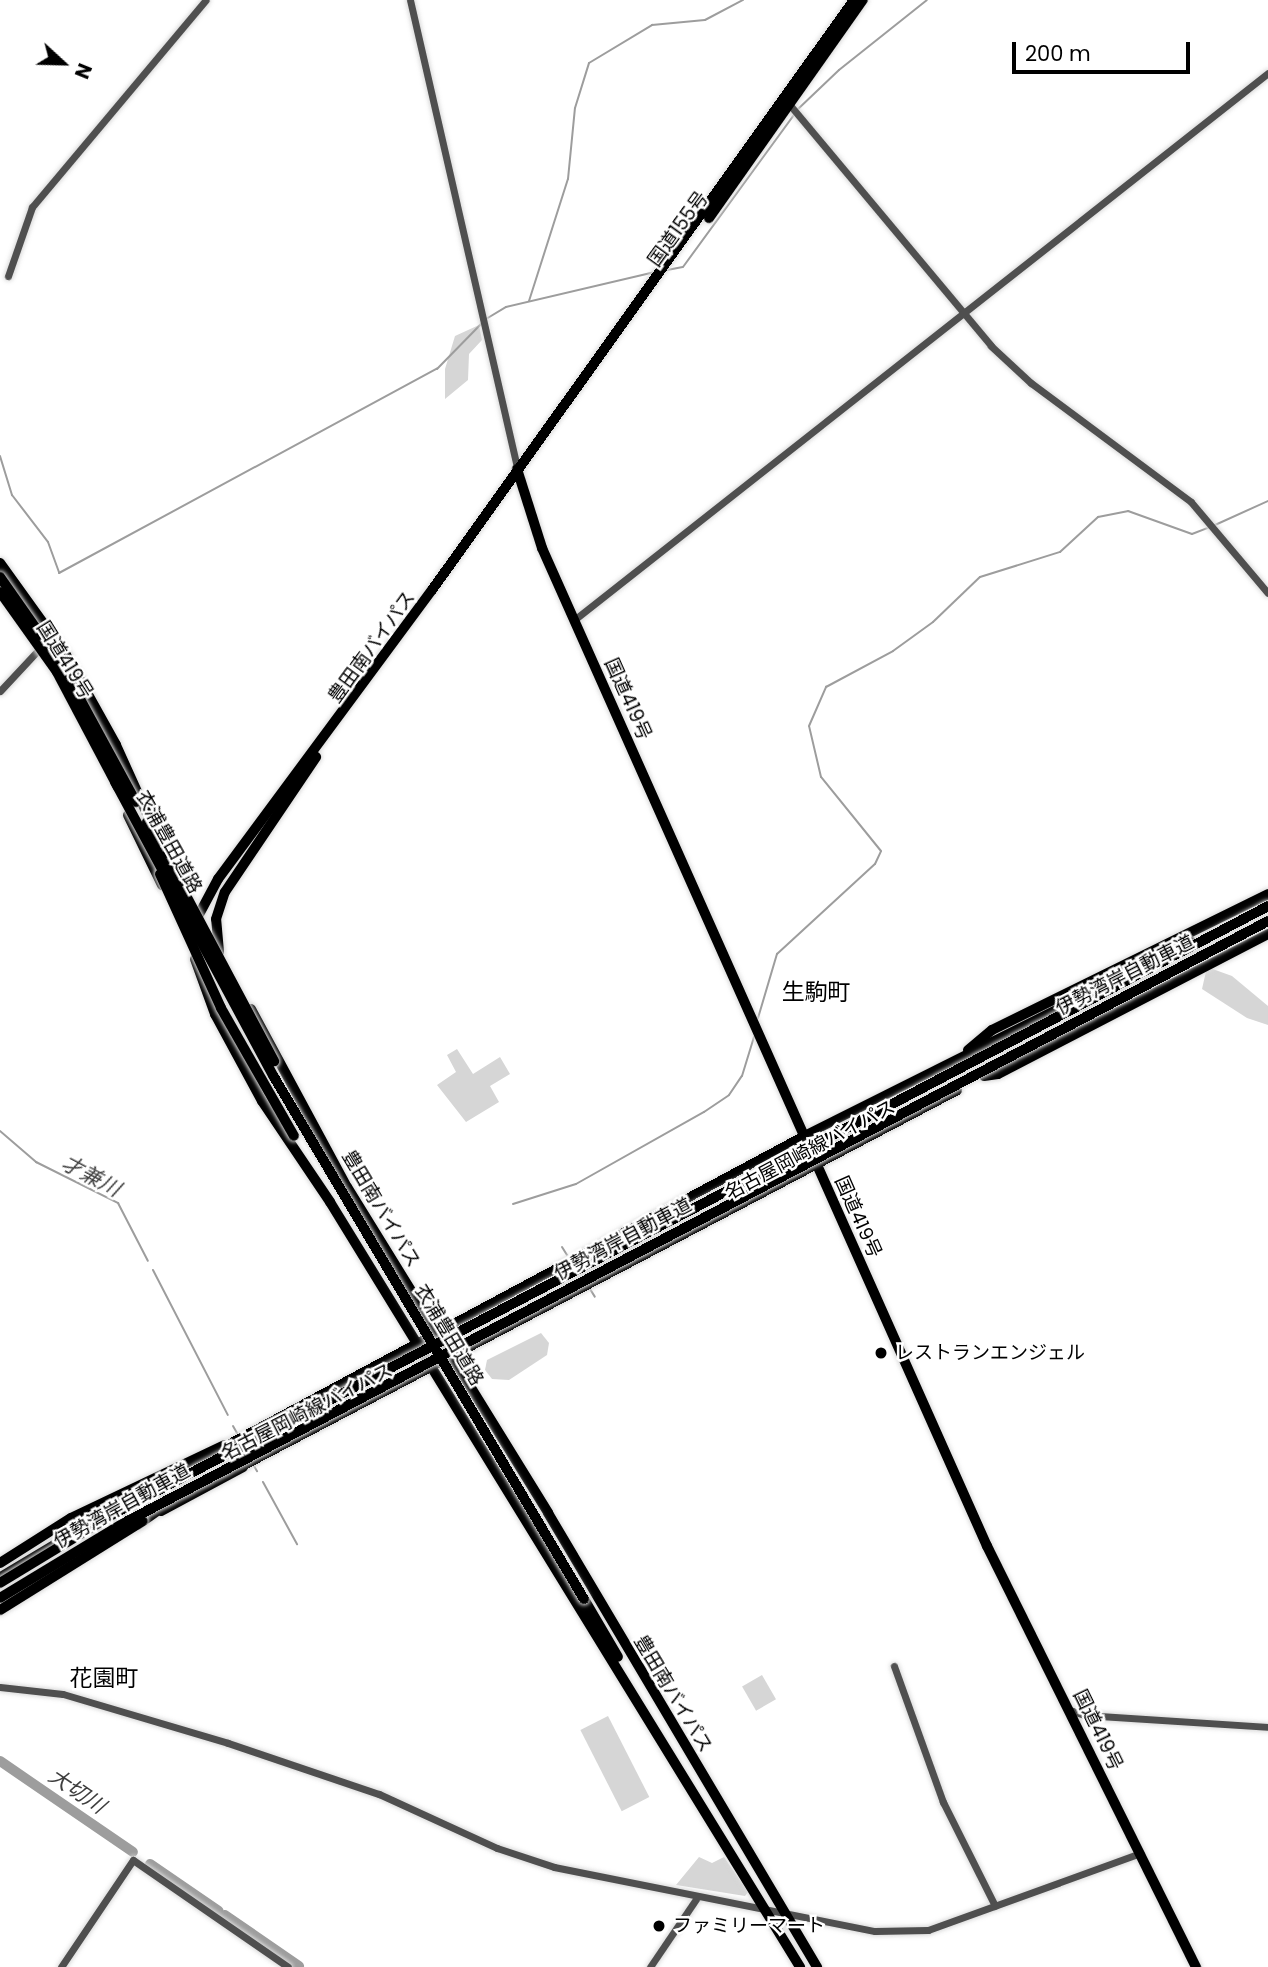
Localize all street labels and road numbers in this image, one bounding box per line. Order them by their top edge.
street label: 国道155号 [643,187,713,271]
street label: 豊田南バイパス [324,586,420,708]
street label: 国道419号 [32,617,98,703]
street label: 国道419号 [600,655,656,743]
street label: 衣浦豊田道路 [131,787,207,897]
street label: 伊勢湾岸自動車道 [1052,930,1198,1020]
street label: 名古屋岡崎線バイパス [721,1095,899,1205]
street label: 豊田南バイパス [337,1146,425,1272]
street label: 国道419号 [830,1173,886,1261]
street label: 伊勢湾岸自動車道 [551,1193,695,1285]
street label: 衣浦豊田道路 [410,1280,488,1390]
street label: 名古屋岡崎線バイパス [217,1359,397,1465]
street label: 伊勢湾岸自動車道 [50,1459,194,1553]
street label: 豊田南バイパス [629,1631,717,1757]
street label: 国道419号 [1069,1686,1127,1774]

